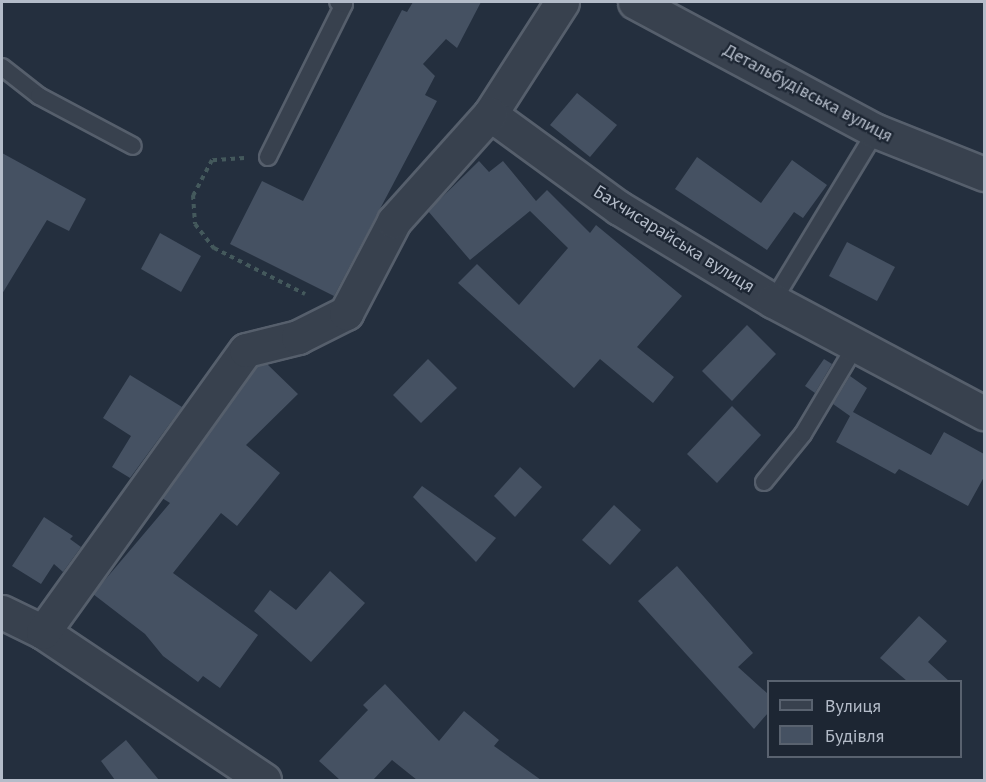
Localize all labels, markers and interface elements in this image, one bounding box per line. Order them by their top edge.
street label: Детальбудівська вулиця [720,39,896,147]
street label: Бахчисарайська вулиця [590,181,758,297]
legend [767,680,962,758]
text: Вулиця [825,694,881,717]
text: Будівля [825,724,884,747]

